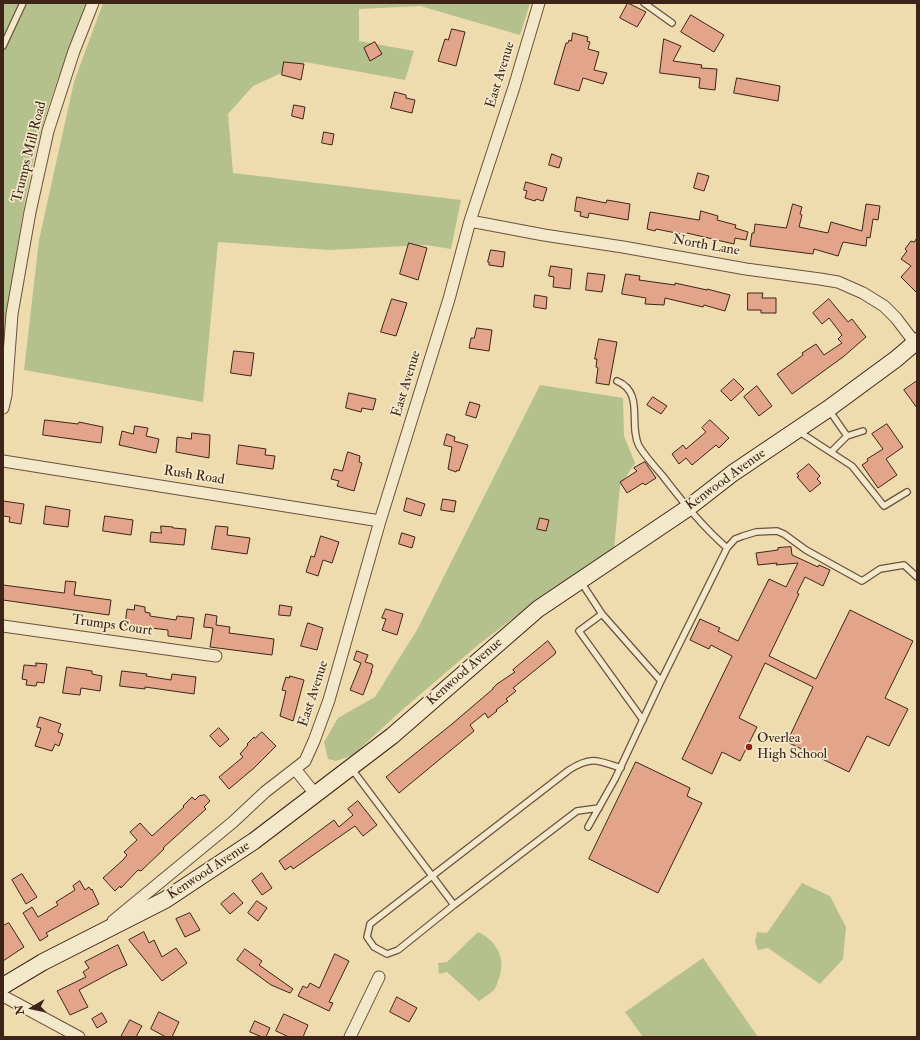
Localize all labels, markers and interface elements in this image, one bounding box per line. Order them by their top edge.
street label: East Avenue [483,40,519,110]
street label: Trumps Mill Road [9,100,51,204]
street label: North Lane [671,232,741,260]
street label: East Avenue [389,349,425,419]
street label: Kenwood Avenue [683,445,769,515]
street label: Rush Road [162,463,226,489]
street label: Trumps Court [71,612,153,640]
street label: Kenwood Avenue [424,635,506,709]
street label: East Avenue [295,659,333,729]
place label: Overlea High School [757,731,827,764]
marker: Overlea High School [744,742,754,752]
street label: Kenwood Avenue [165,838,253,904]
north arrow [12,988,52,1028]
text: N [12,1004,27,1016]

